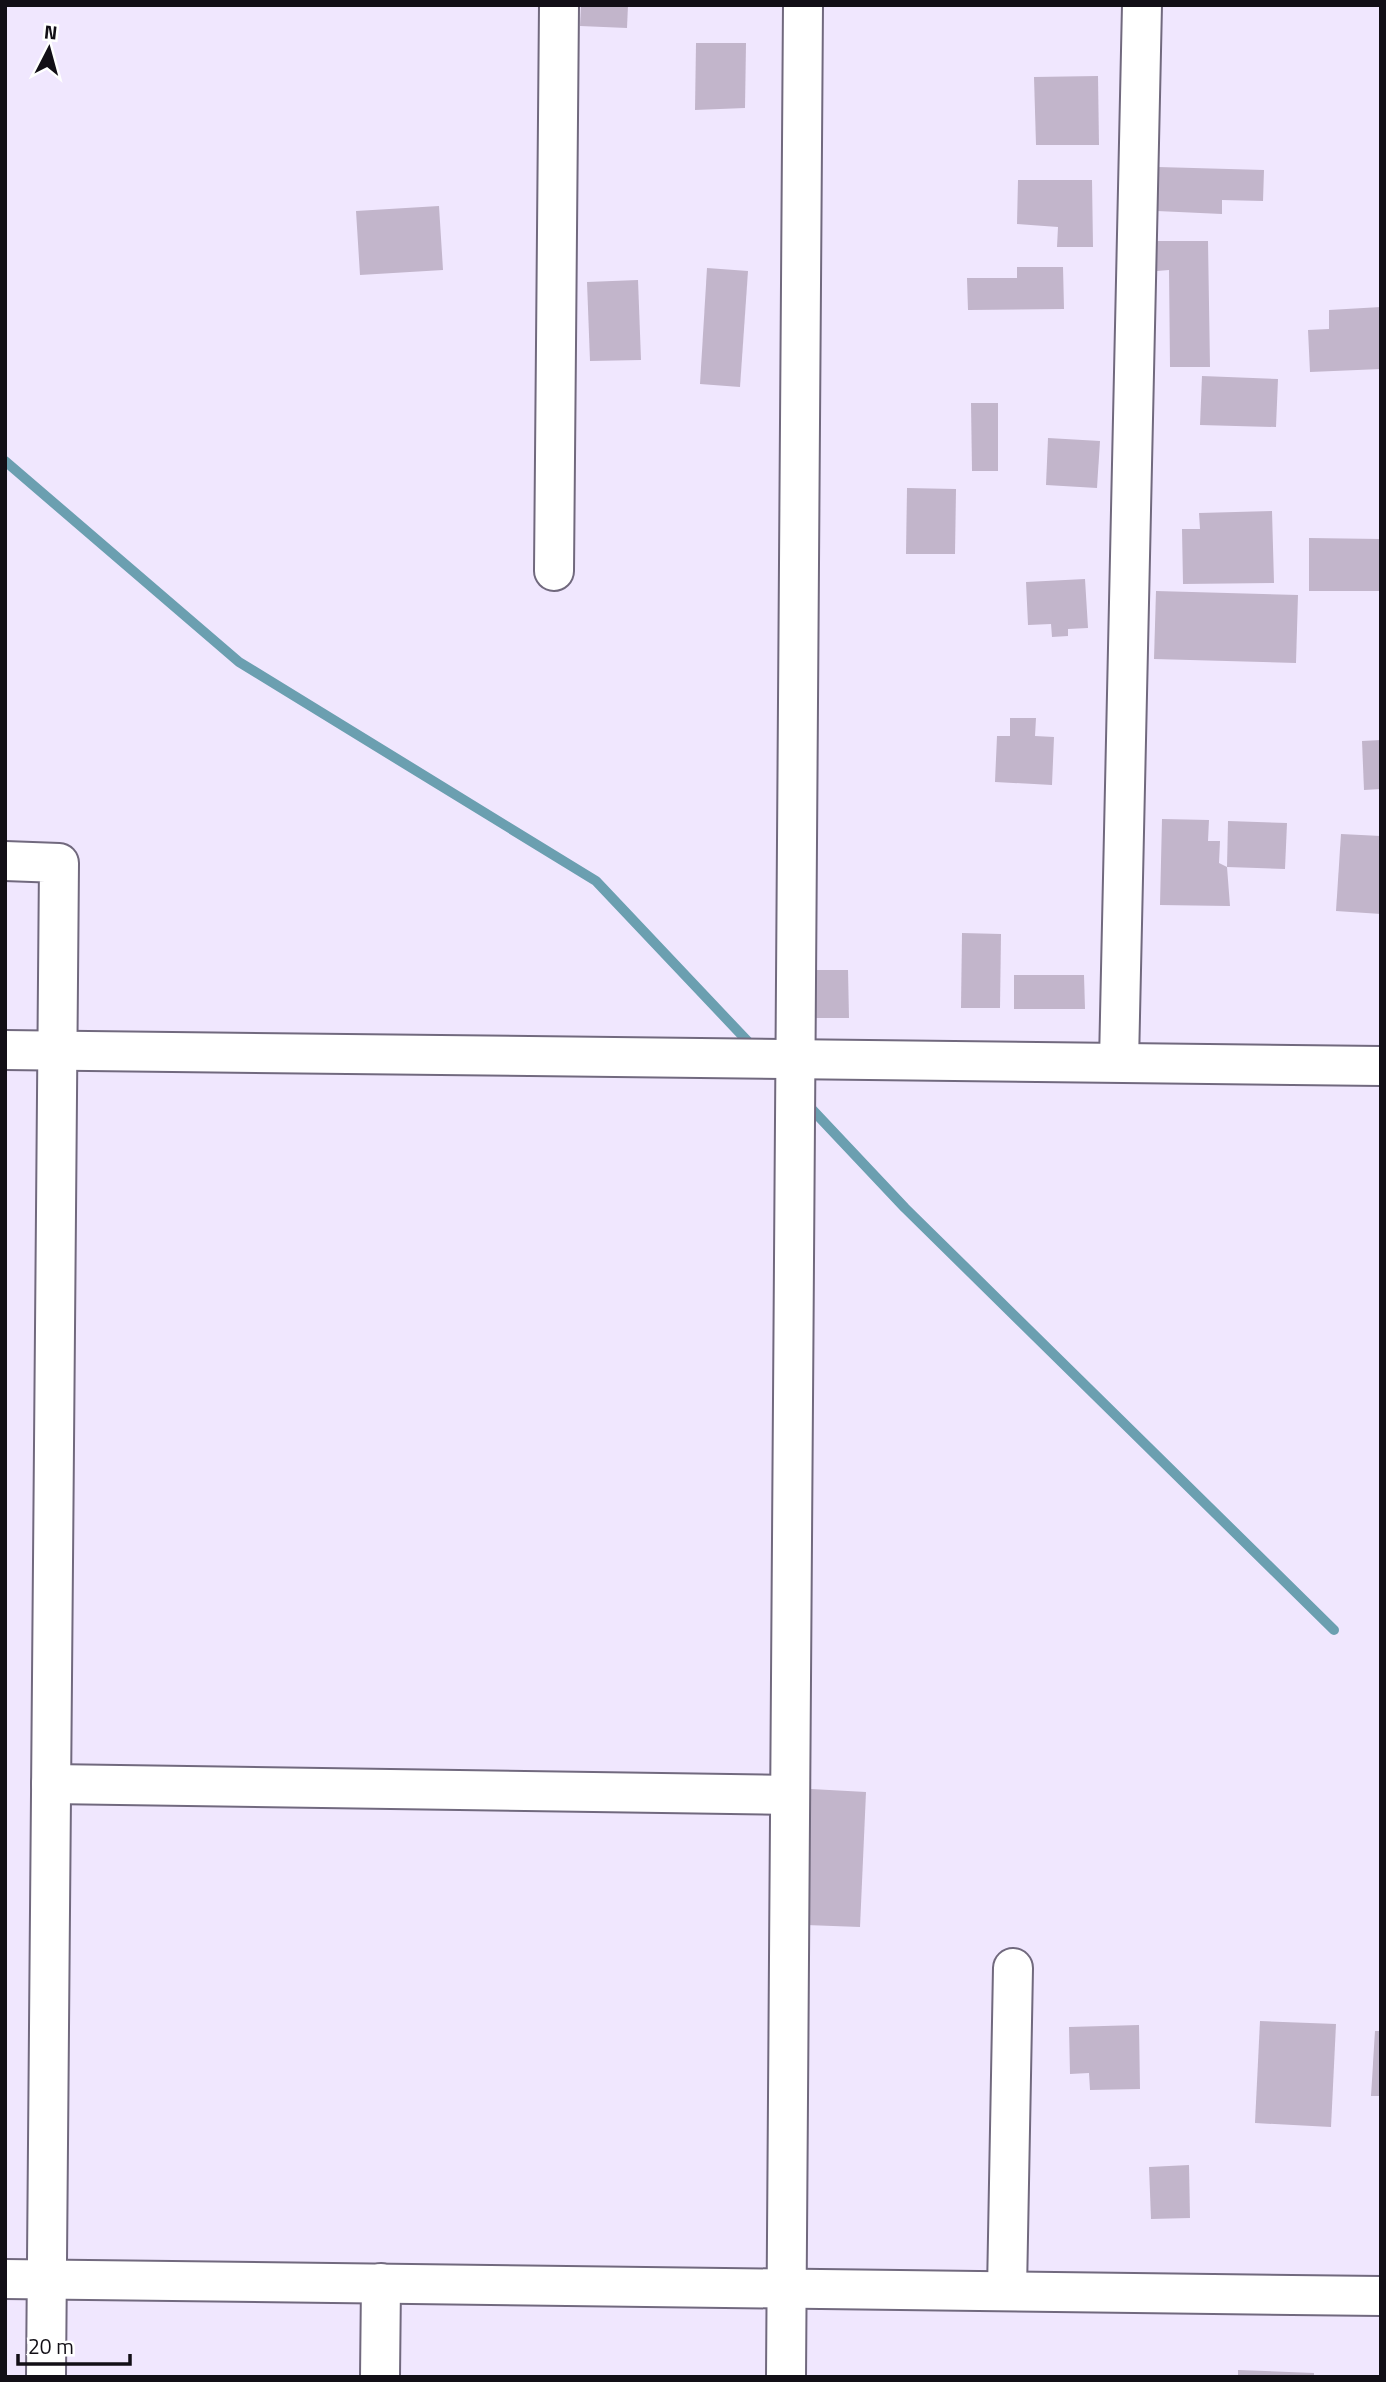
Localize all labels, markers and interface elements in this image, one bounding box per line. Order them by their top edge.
north arrow [14,14,84,84]
text: N [43,16,59,47]
scale bar [18,2322,130,2366]
text: 20 m [28,2330,74,2362]

